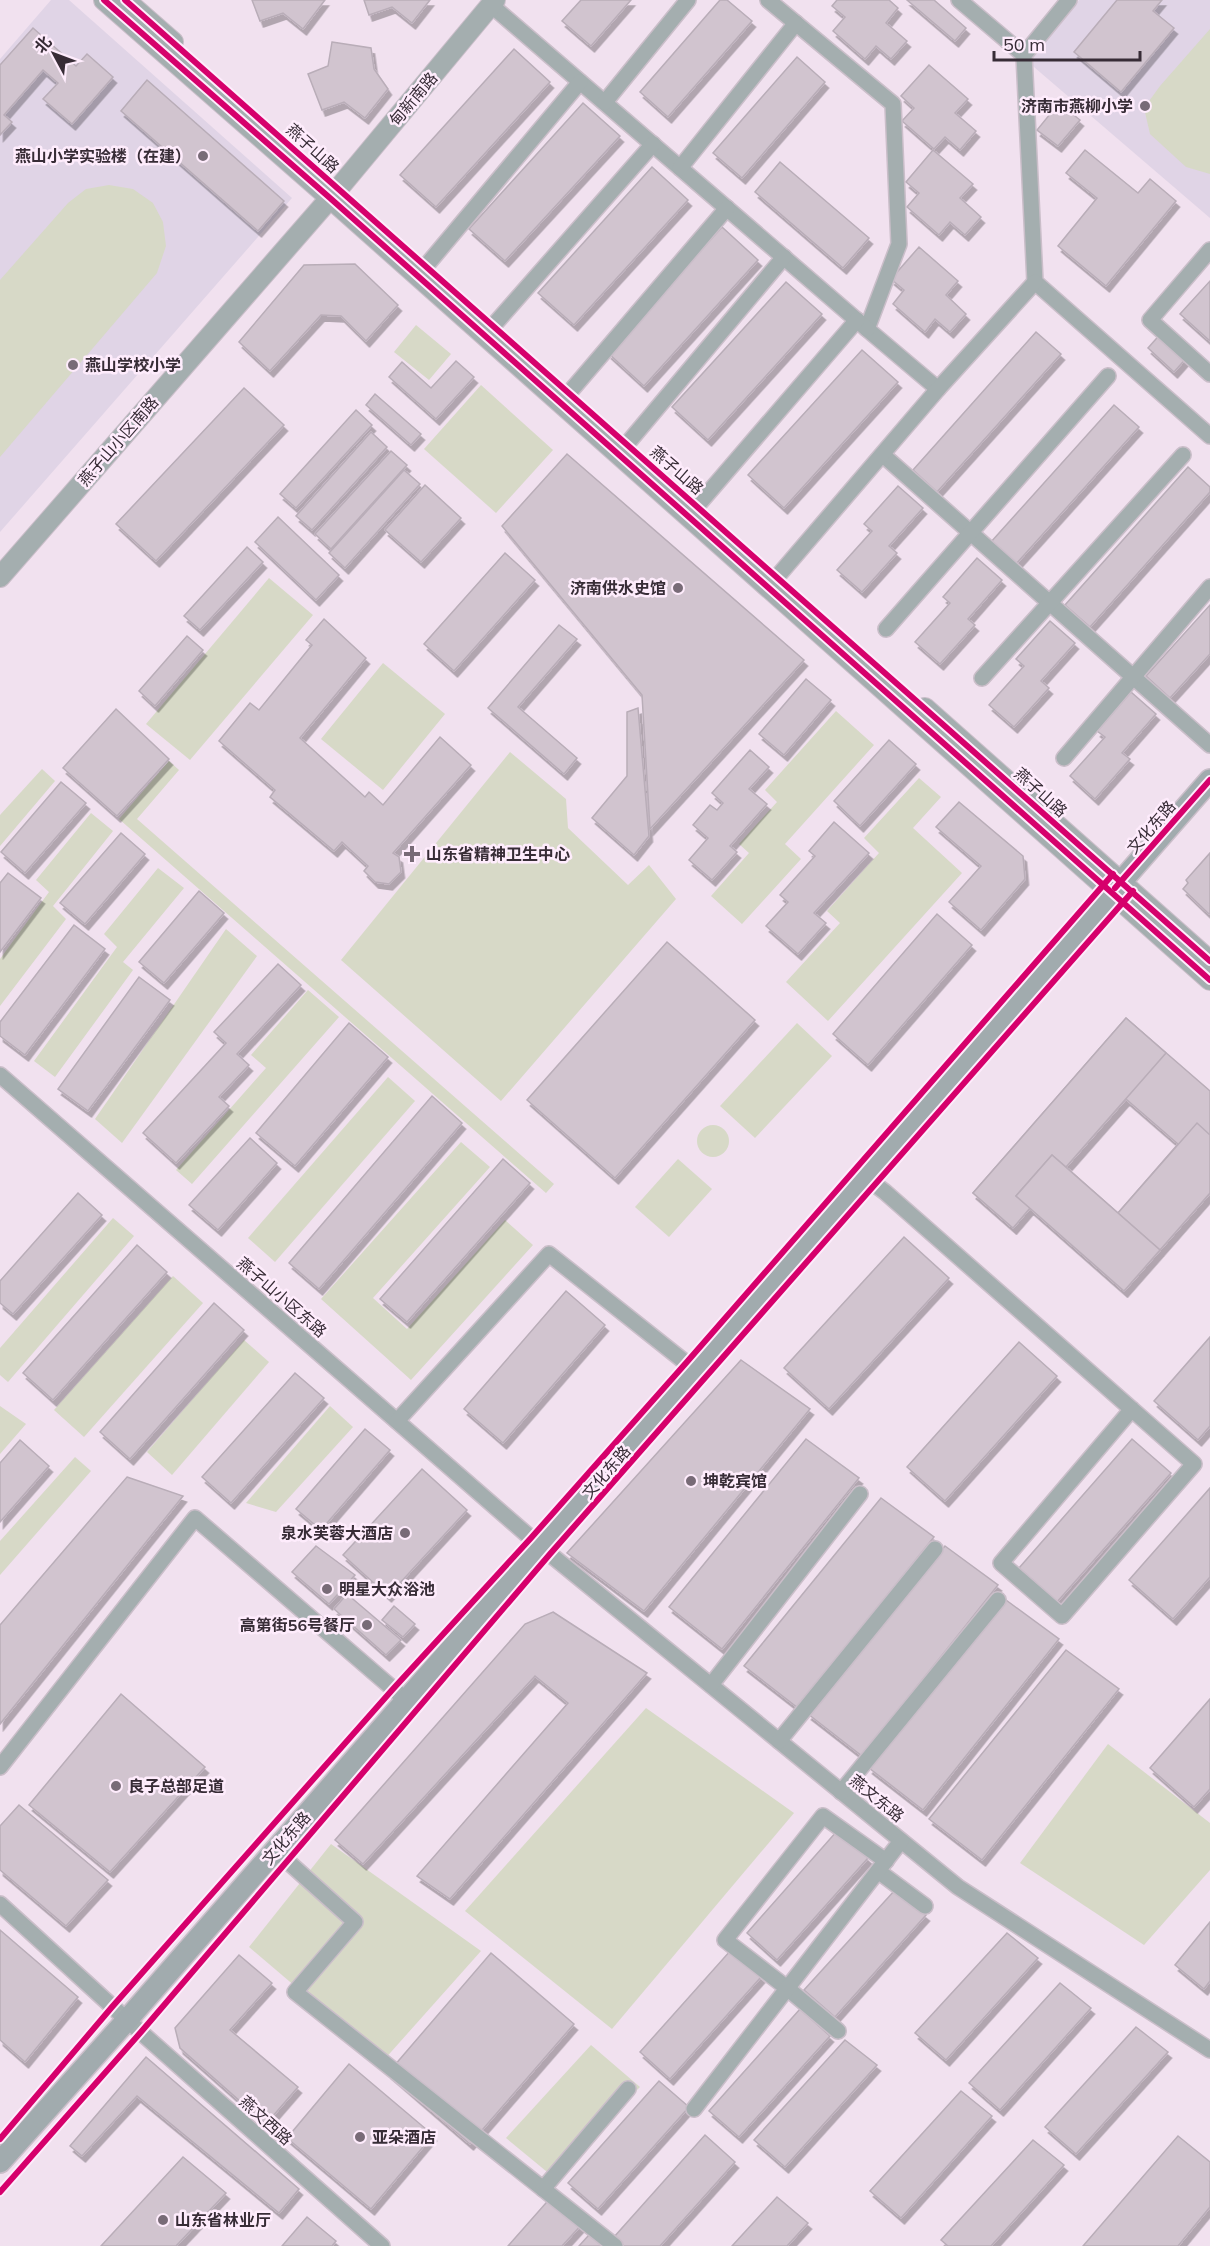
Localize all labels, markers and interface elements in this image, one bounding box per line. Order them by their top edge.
north arrow [24,24,84,84]
scale bar [994,24,1140,62]
text: 北 [30,32,55,57]
text: 50 m [1003,33,1045,56]
street label: 甸新南路 [385,68,441,130]
place label: 济南市燕柳小学 [1021,96,1133,116]
marker: 济南市燕柳小学 [1138,99,1152,113]
street label: 燕子山路 [283,119,343,177]
place label: 燕山小学实验楼（在建） [15,146,191,166]
marker: 燕山小学实验楼（在建） [196,149,210,163]
place label: 燕山学校小学 [85,355,181,375]
marker: 燕山学校小学 [66,358,80,372]
street label: 燕子山小区南路 [74,392,162,490]
street label: 燕子山路 [646,441,708,499]
place label: 济南供水史馆 [570,578,666,598]
marker: 济南供水史馆 [671,581,685,595]
street label: 燕子山路 [1011,763,1071,821]
street label: 文化东路 [1122,796,1180,858]
place label: 山东省精神卫生中心 [426,844,570,864]
marker: 山东省精神卫生中心 [403,845,421,863]
street label: 燕子山小区东路 [233,1253,331,1341]
street label: 文化东路 [577,1441,635,1503]
place label: 坤乾宾馆 [703,1471,767,1491]
marker: 坤乾宾馆 [684,1474,698,1488]
place label: 泉水芙蓉大酒店 [281,1523,393,1543]
marker: 泉水芙蓉大酒店 [398,1526,412,1540]
place label: 明星大众浴池 [339,1579,435,1599]
marker: 明星大众浴池 [320,1582,334,1596]
place label: 高第街56号餐厅 [240,1615,355,1635]
marker: 高第街56号餐厅 [360,1618,374,1632]
street label: 燕文东路 [846,1770,908,1826]
place label: 良子总部足道 [128,1776,224,1796]
marker: 良子总部足道 [109,1779,123,1793]
street label: 文化东路 [257,1807,315,1869]
street label: 燕文西路 [236,2091,296,2149]
place label: 亚朵酒店 [372,2127,436,2147]
marker: 亚朵酒店 [353,2130,367,2144]
place label: 山东省林业厅 [175,2210,271,2230]
marker: 山东省林业厅 [156,2213,170,2227]

